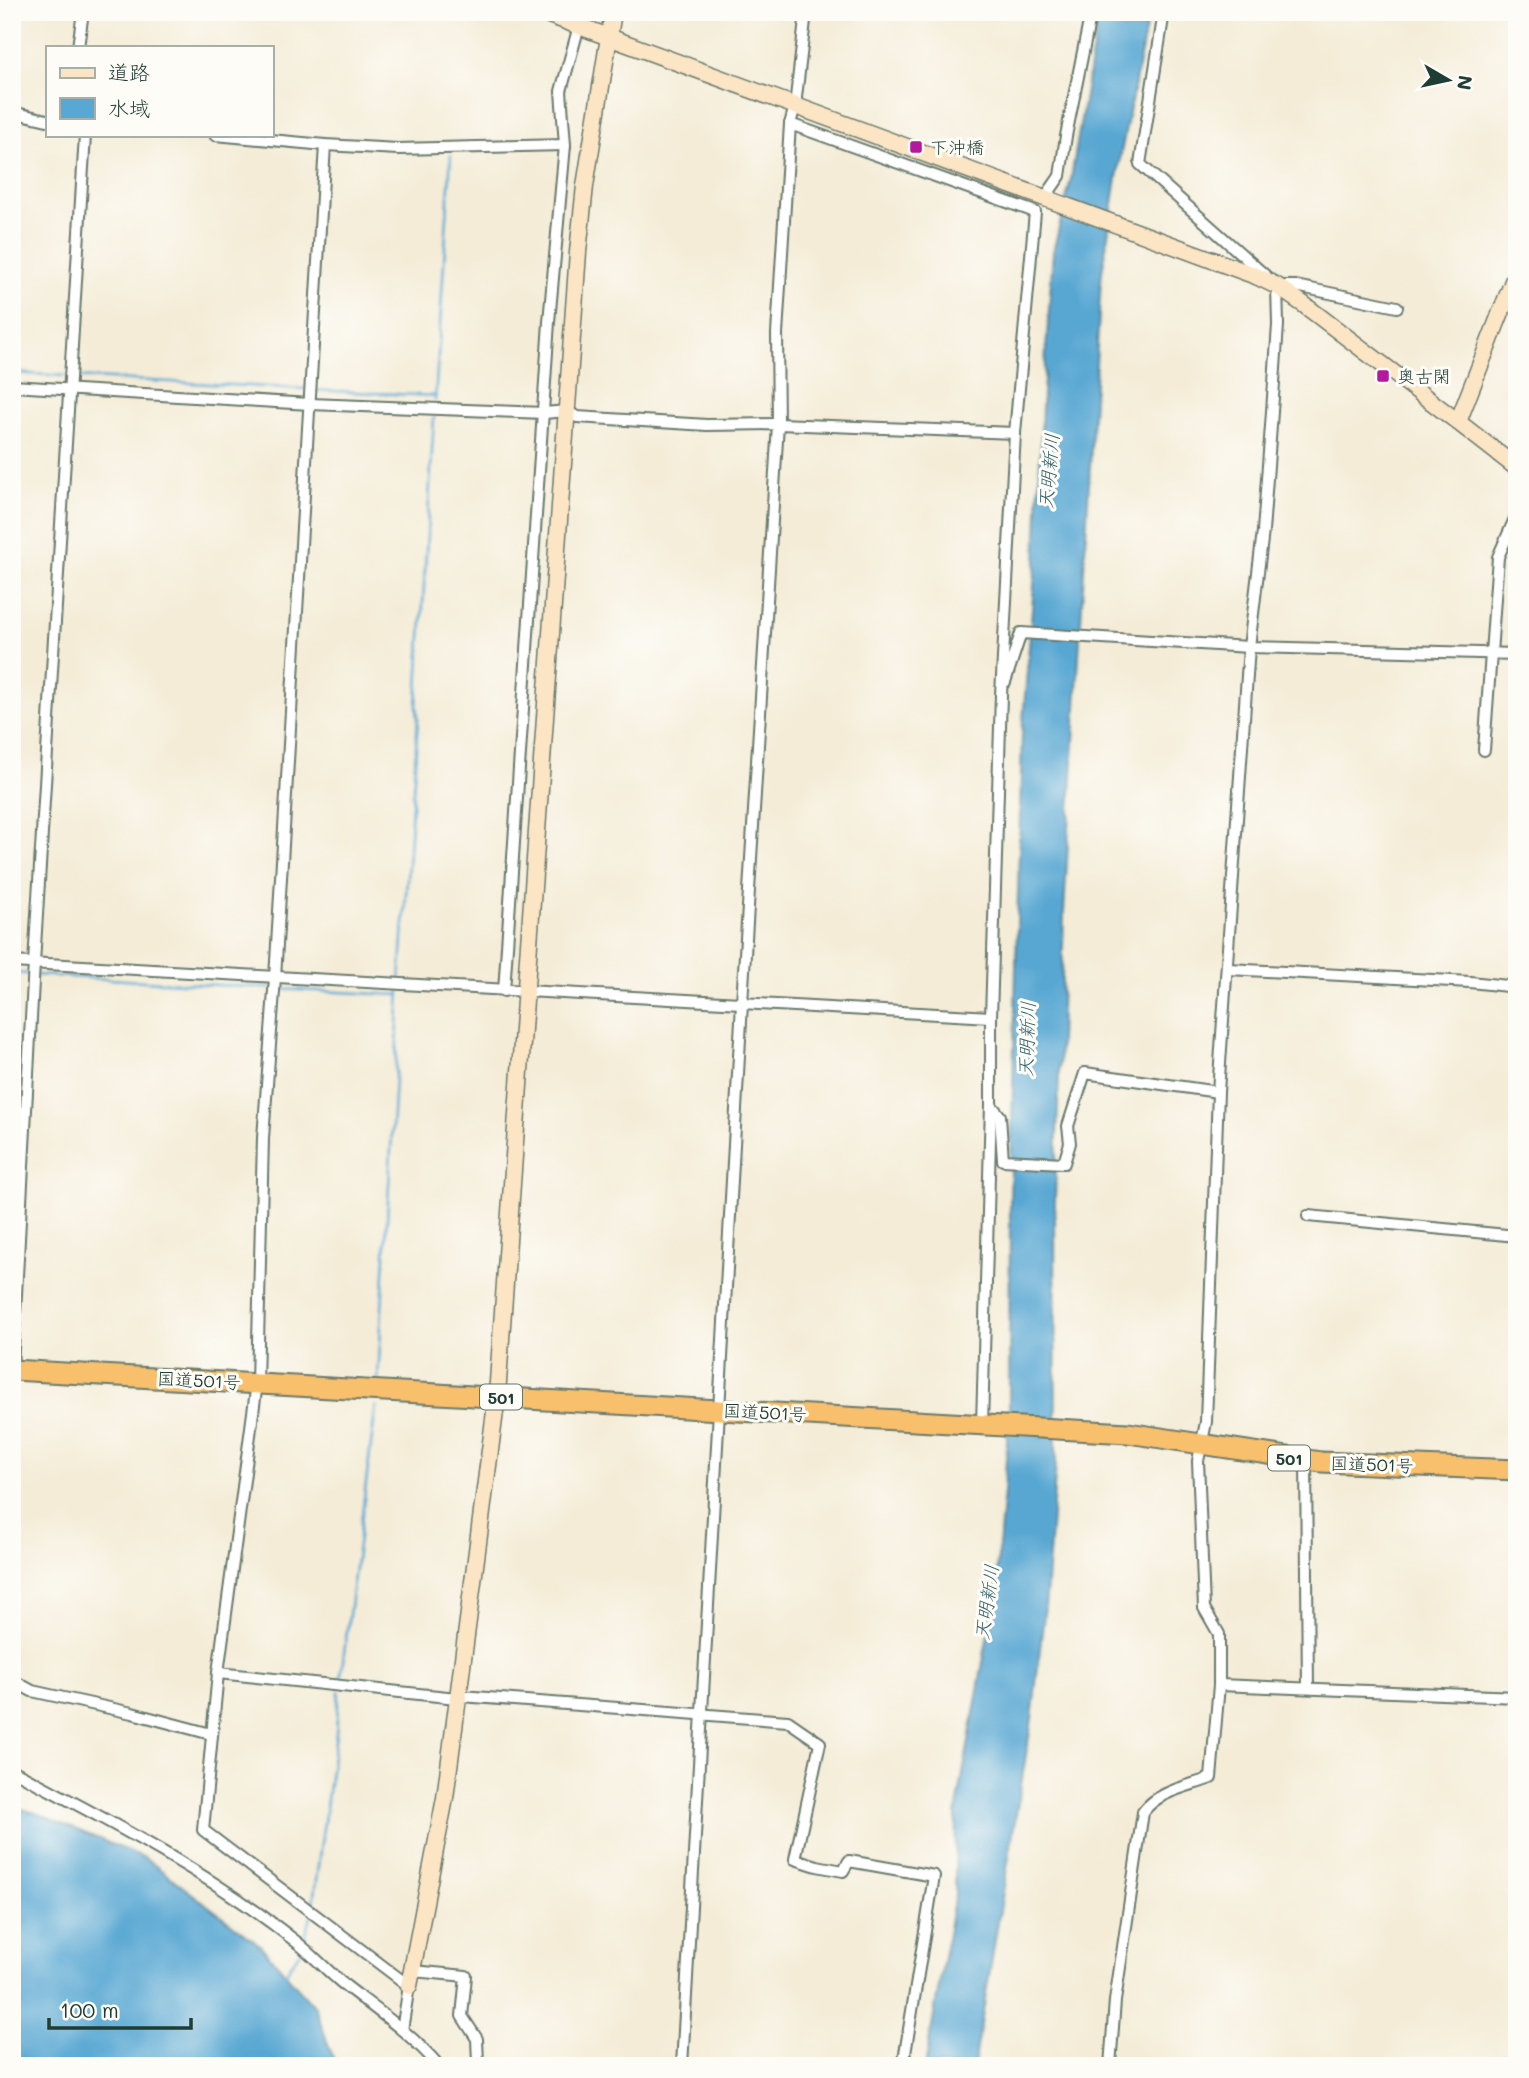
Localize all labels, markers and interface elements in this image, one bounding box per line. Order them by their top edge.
legend [46,46,273,136]
north arrow [1414,46,1484,116]
text: 道路 [108,58,150,85]
text: N [1452,74,1479,92]
text: 水域 [108,94,150,121]
place label: 下沖橋 [930,135,984,159]
marker: 下沖橋 [908,139,924,155]
place label: 奥古閑 [1397,364,1451,388]
marker: 奥古閑 [1375,368,1391,384]
water label: 天明新川 [1032,432,1064,510]
water label: 天明新川 [1012,1001,1040,1077]
street label: 国道501号 [157,1366,241,1394]
road number: 501 [480,1385,522,1410]
street label: 国道501号 [723,1398,807,1426]
road number: 501 [1268,1446,1310,1470]
street label: 国道501号 [1330,1451,1414,1477]
water label: 天明新川 [968,1563,1004,1641]
scale bar [49,1987,191,2031]
text: 100 m [60,1996,119,2023]

